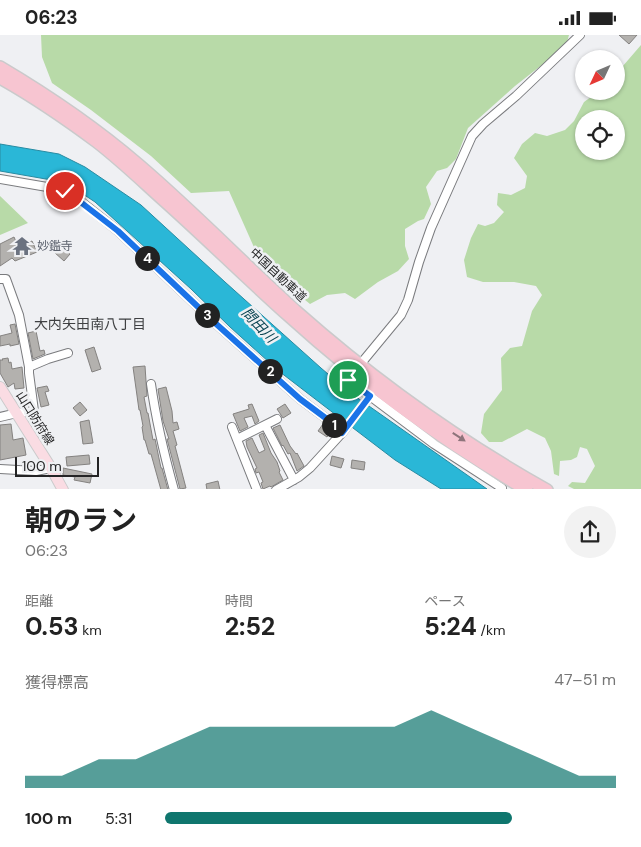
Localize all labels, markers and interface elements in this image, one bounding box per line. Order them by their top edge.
text: 06:23 [25,5,78,30]
north arrow [575,50,625,100]
map controls [575,50,625,160]
button: locate [575,110,625,160]
pin [44,170,86,212]
icon: check [51,177,79,205]
temple icon: 妙鑑寺 [11,235,33,257]
place label: 妙鑑寺 [37,238,73,254]
pin: 4 [134,245,160,271]
street label: 中国自動車道 [246,245,310,305]
text: 4 [143,249,152,267]
pin: 3 [194,303,220,327]
water label: 問田川 [238,304,281,348]
text: 3 [203,306,212,324]
district label: 大内矢田南八丁目 [34,315,146,333]
pin: 2 [258,359,282,383]
pin [327,359,369,401]
text: 2 [266,362,275,380]
icon: arrive [334,366,362,394]
street label: 山口防府線 [12,388,58,448]
pin: 1 [322,413,346,437]
text: 1 [332,416,337,434]
one-way arrow [453,432,466,442]
scale bar [15,455,99,478]
text: 100 m [22,457,62,475]
text: 朝のラン [25,502,137,539]
button: share [564,506,616,558]
text: 06:23 [25,540,68,561]
text: 距離 [25,592,53,610]
text: 時間 [225,592,253,610]
text: ペース [424,592,466,610]
text: 0.53 [25,610,79,643]
text: 2:52 [225,610,275,643]
text: 5:24 [424,610,477,643]
text: km [79,621,102,639]
text: /km [477,621,505,639]
text: 47–51 m [554,669,616,690]
text: 獲得標高 [25,672,89,693]
text: 100 m [25,808,72,829]
text: 5:31 [105,808,132,829]

